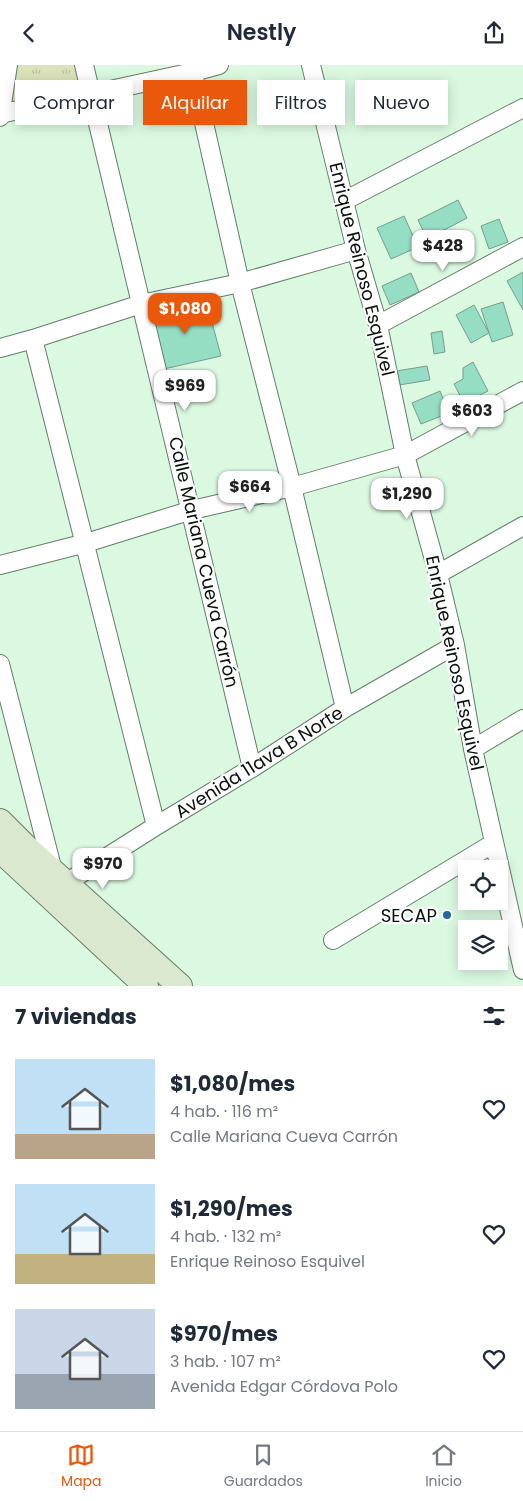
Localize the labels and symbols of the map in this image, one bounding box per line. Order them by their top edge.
street label: Enrique Reinoso Esquivel [323,160,401,378]
pin: $428 [413,229,473,272]
pin: $1,080 [144,293,226,335]
pin: $969 [155,369,215,412]
pin: $603 [442,395,502,437]
street label: Calle Mariana Cueva Carrón [163,434,245,690]
pin: $664 [220,471,280,513]
pin: $1,290 [366,477,448,520]
street label: Enrique Reinoso Esquivel [420,553,490,773]
street label: Avenida 11ava B Norte [170,700,348,824]
pin: $970 [73,847,133,890]
place label: SECAP [381,903,437,928]
marker: SECAP [441,909,453,921]

